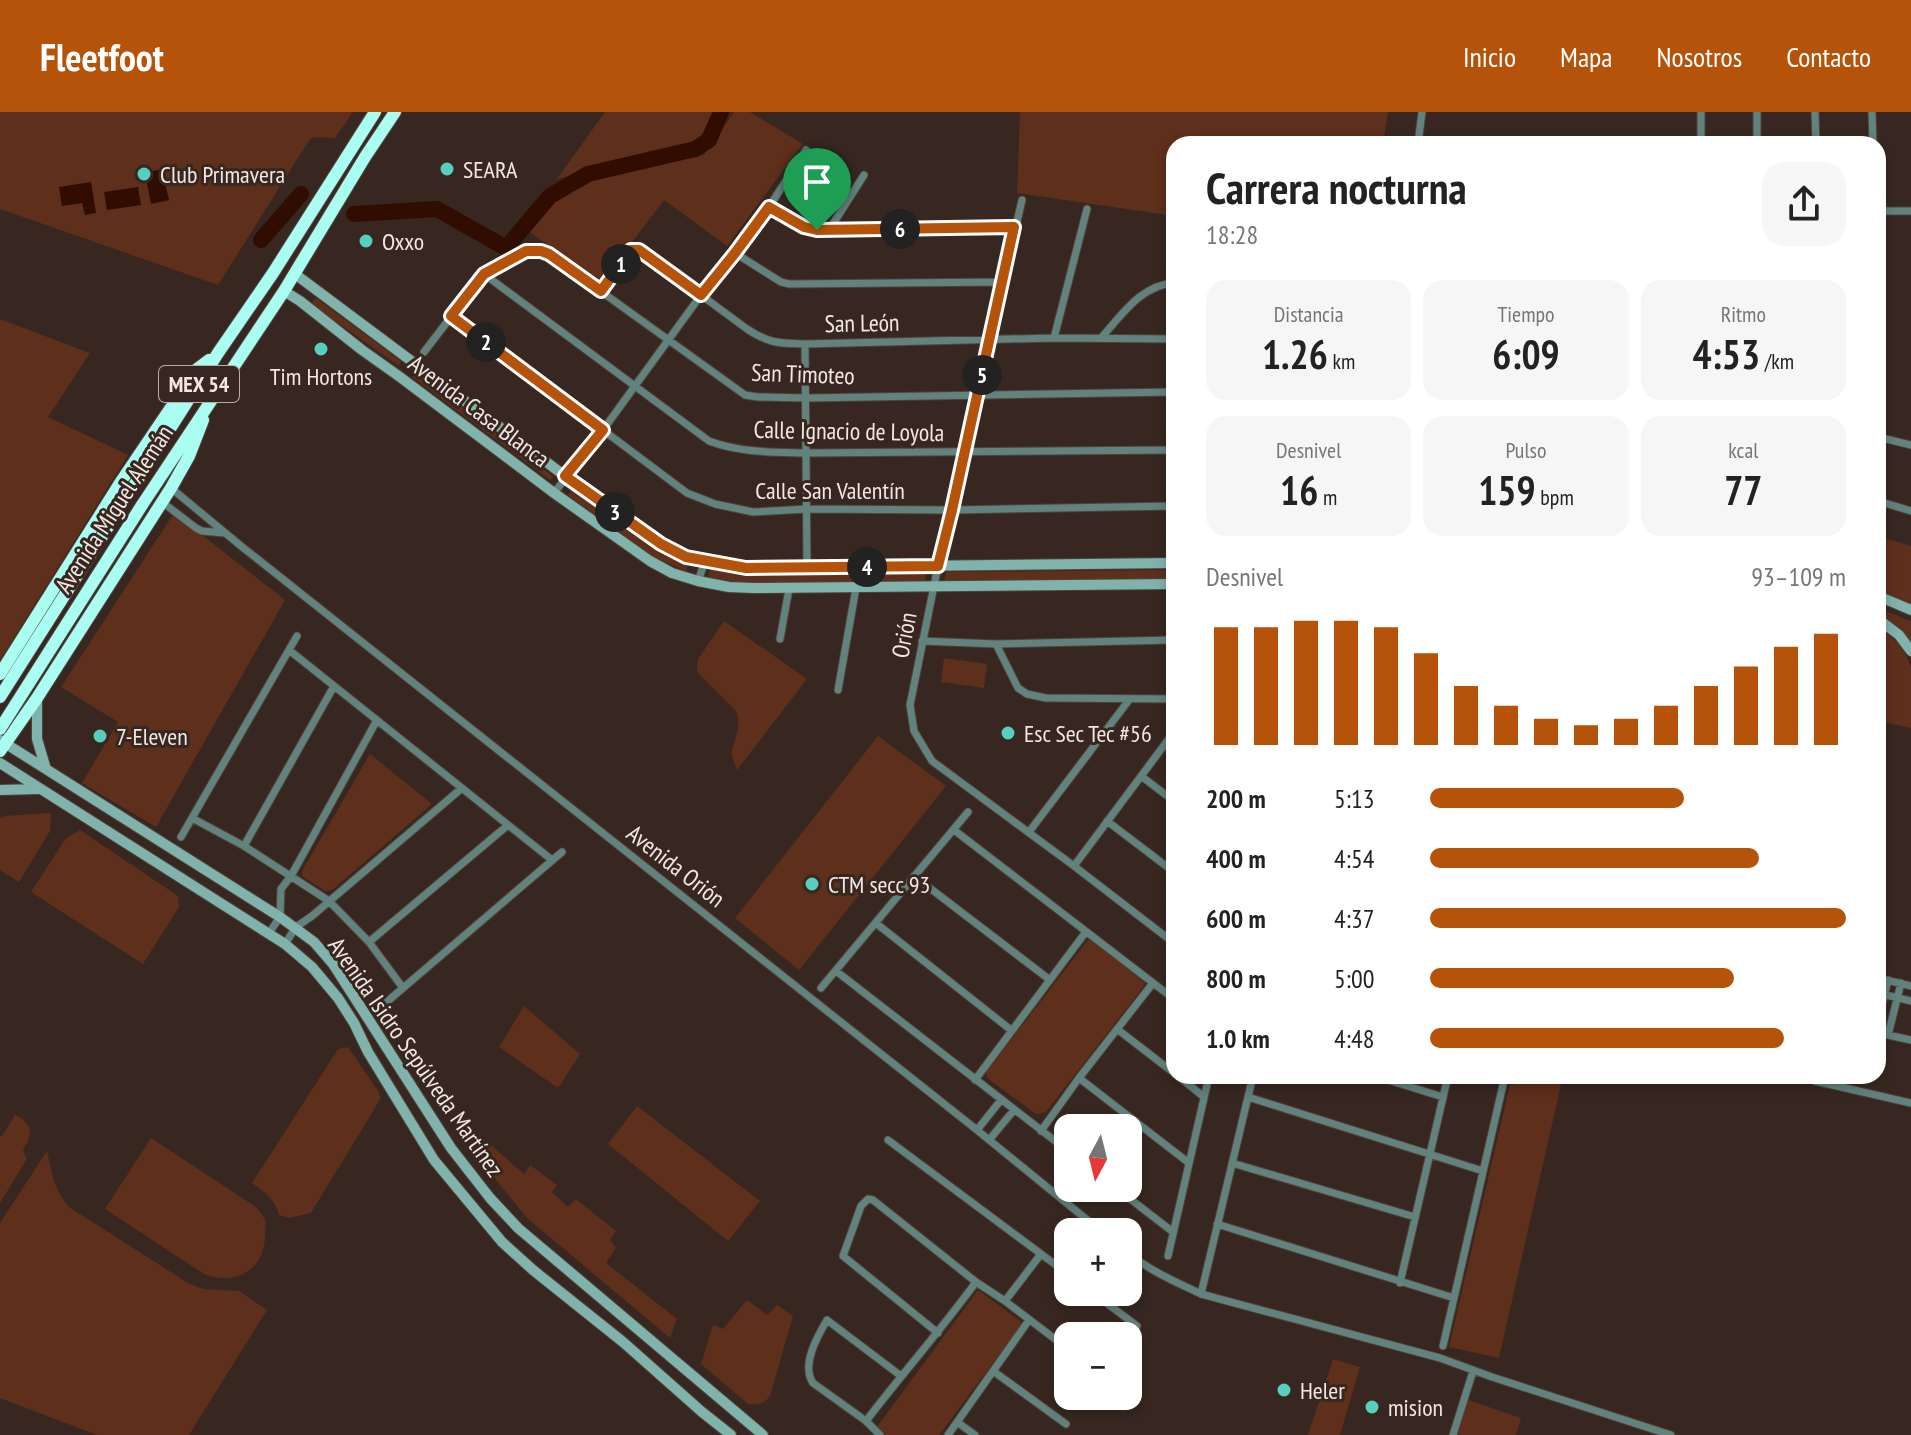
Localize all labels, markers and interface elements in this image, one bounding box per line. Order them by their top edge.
text: Fleetfoot [40,32,164,81]
text: Inicio [1463,38,1516,75]
text: Mapa [1560,38,1612,75]
text: Nosotros [1656,38,1742,75]
text: Contacto [1786,38,1871,75]
pin [783,148,851,230]
place label: SEARA [463,154,518,185]
place label: Club Primavera [160,159,285,190]
text: Carrera nocturna [1206,159,1467,216]
marker: SEARA [438,160,456,178]
icon: arrive [795,160,839,204]
button: share [1762,162,1846,246]
marker: Club Primavera [135,165,153,183]
pin: 6 [880,209,920,249]
text: 6 [895,215,905,243]
text: 18:28 [1206,218,1258,251]
place label: Oxxo [382,226,424,257]
marker: Oxxo [357,232,375,250]
pin: 1 [601,244,641,284]
text: 1 [616,250,626,278]
text: Distancia [1274,300,1344,328]
text: Tiempo [1497,300,1555,328]
text: Ritmo [1721,300,1766,328]
street label: San León [824,307,900,339]
pin: 2 [466,322,506,362]
text: 2 [481,328,491,356]
text: 1.26 [1262,328,1328,380]
text: 6:09 [1492,328,1560,380]
text: 4:53 [1693,328,1760,380]
marker: Tim Hortons [312,340,330,358]
text: km [1328,347,1355,375]
text: /km [1760,347,1794,375]
street label: Avenida Casa Blanca [402,348,556,474]
pin: 5 [962,355,1002,395]
street label: San Timoteo [751,357,855,391]
place label: Tim Hortons [270,361,372,392]
text: 5 [977,361,987,389]
road number: MEX 54 [159,366,239,402]
street label: Calle Ignacio de Loyola [753,414,945,448]
street label: Avenida Miguel Alemán [48,419,180,599]
text: Desnivel [1276,436,1341,464]
text: Pulso [1506,436,1546,464]
text: kcal [1728,436,1758,464]
text: 16 [1280,464,1318,516]
text: 159 [1478,464,1536,516]
text: 77 [1724,464,1762,516]
street label: Calle San Valentín [755,475,905,506]
text: m [1318,483,1337,511]
text: bpm [1536,483,1574,511]
pin: 3 [595,492,635,532]
text: 3 [610,498,620,526]
pin: 4 [847,547,887,587]
text: 4 [862,553,872,581]
text: Desnivel [1206,560,1283,593]
text: 93–109 m [1751,560,1846,593]
street label: Orión [884,610,924,660]
place label: Esc Sec Tec #56 [1024,718,1152,749]
place label: 7-Eleven [116,721,188,752]
marker: Esc Sec Tec #56 [999,724,1017,742]
marker: 7-Eleven [91,727,109,745]
text: 200 m [1206,782,1266,815]
text: 5:13 [1334,782,1374,815]
street label: Avenida Orión [621,818,731,914]
text: 400 m [1206,842,1266,875]
text: 4:54 [1334,842,1374,875]
place label: CTM secc 93 [828,869,930,900]
marker: CTM secc 93 [803,875,821,893]
text: 600 m [1206,902,1266,935]
text: 4:37 [1334,902,1374,935]
street label: Avenida Isidro Sepúlveda Martínez [321,931,511,1183]
text: 800 m [1206,962,1266,995]
text: 5:00 [1334,962,1374,995]
text: 1.0 km [1206,1022,1270,1055]
text: 4:48 [1334,1022,1374,1055]
north arrow [1054,1114,1142,1202]
map controls [1054,1114,1142,1410]
button: + [1054,1218,1142,1306]
button: − [1054,1322,1142,1410]
place label: Heler [1300,1375,1345,1406]
marker: Heler [1275,1381,1293,1399]
place label: mision [1388,1392,1443,1423]
marker: mision [1363,1398,1381,1416]

